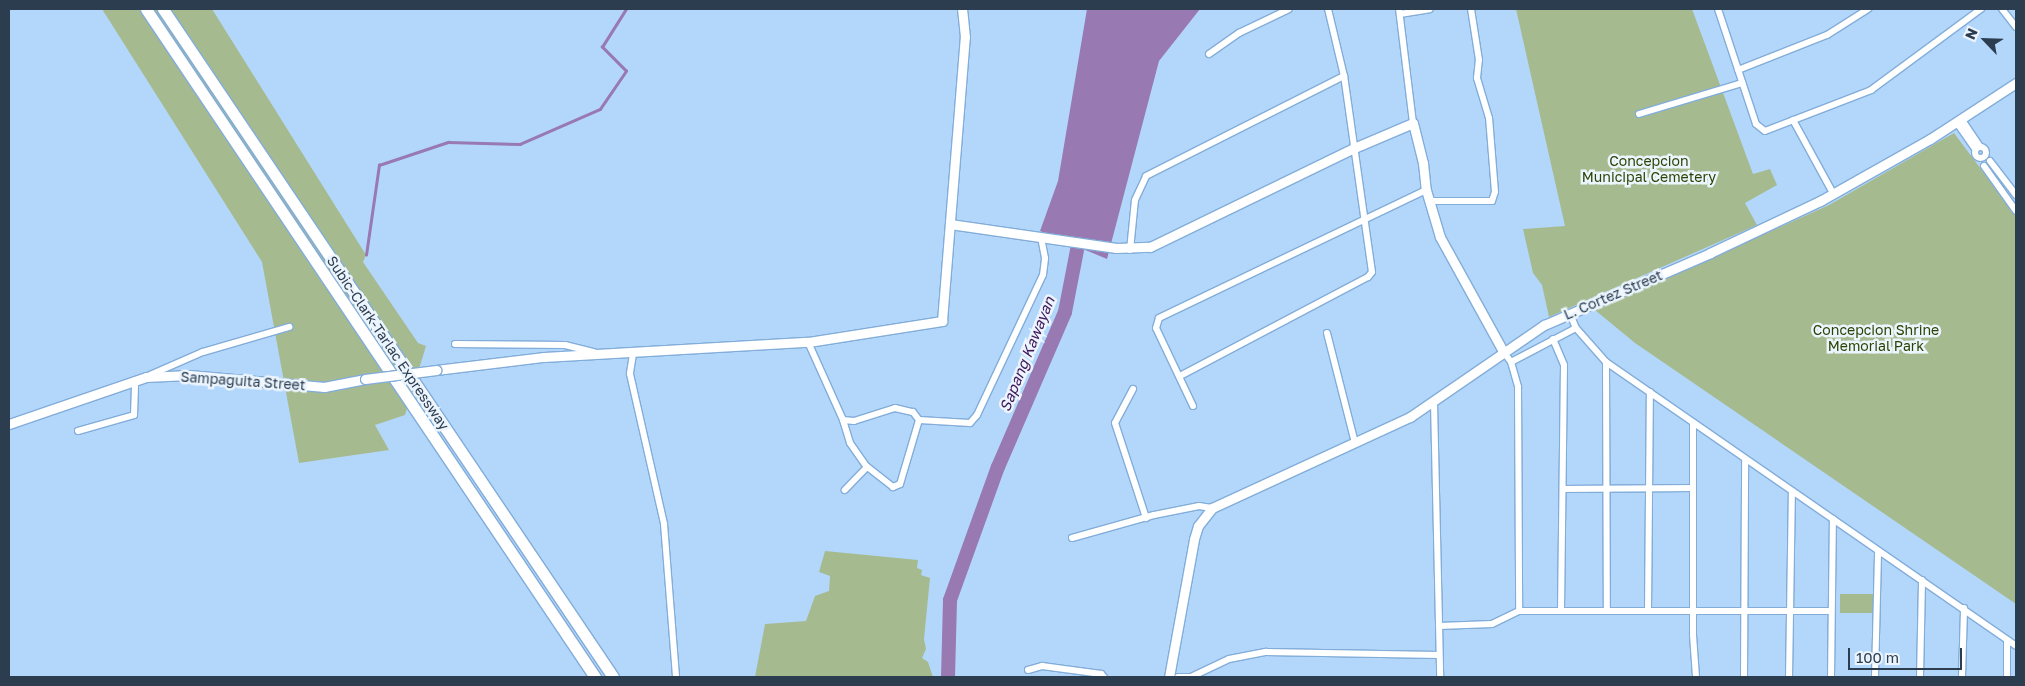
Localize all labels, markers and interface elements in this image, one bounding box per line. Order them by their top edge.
north arrow [1960,15,2010,65]
text: N [1961,25,1981,42]
park label: Concepcion Municipal Cemetery [1582,153,1716,186]
street label: Subic-Clark-Tarlac Expressway [323,253,453,433]
street label: L. Cortez Street [1561,267,1665,323]
water label: Sapang Kawayan [996,294,1058,414]
park label: Concepcion Shrine Memorial Park [1813,322,1939,354]
street label: Sampaguita Street [180,368,306,394]
scale bar [1850,638,1964,670]
text: 100 m [1856,648,1899,666]

